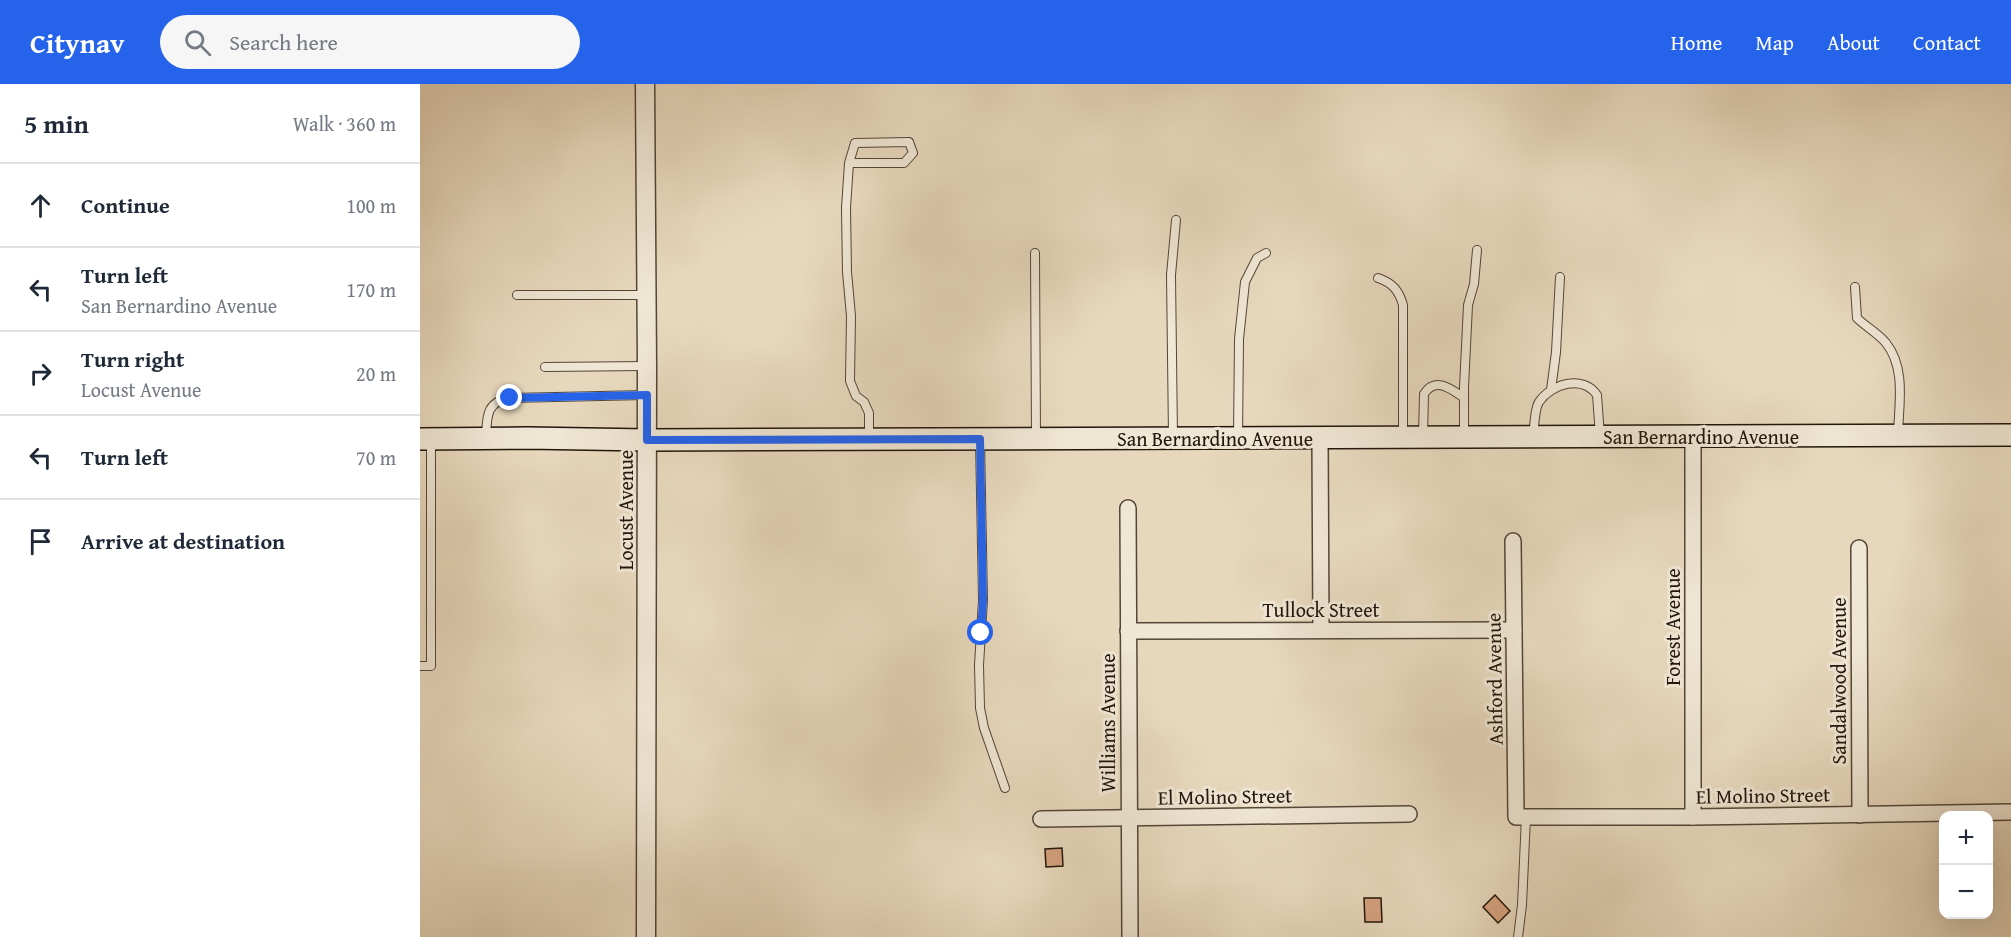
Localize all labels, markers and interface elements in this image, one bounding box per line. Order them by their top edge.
search box [160,15,580,69]
text: Citynav [30,22,124,63]
icon: search [181,26,214,59]
text: Search here [229,26,338,58]
text: Home [1671,27,1722,58]
text: Map [1755,27,1794,58]
text: About [1827,27,1880,58]
text: Contact [1913,27,1981,58]
text: 5 min [24,104,89,143]
text: Walk · 360 m [293,109,396,138]
icon: ahead [24,189,57,222]
text: Continue [81,189,170,221]
text: 100 m [346,191,396,220]
text: Turn left [81,259,168,291]
icon: left [24,273,57,306]
text: 170 m [346,275,396,304]
text: San Bernardino Avenue [81,291,277,320]
text: Turn right [81,343,184,375]
icon: right [24,357,57,390]
text: 20 m [356,359,396,388]
text: Locust Avenue [81,375,202,404]
route end [496,384,522,410]
street label: San Bernardino Avenue [1603,422,1799,451]
street label: San Bernardino Avenue [1117,424,1313,453]
icon: left [24,441,57,474]
text: Turn left [81,441,168,473]
text: 70 m [356,443,396,472]
street label: Locust Avenue [611,450,640,570]
icon: arrive [24,525,57,558]
text: Arrive at destination [81,525,285,557]
street label: Forest Avenue [1658,568,1687,686]
street label: Tullock Street [1262,595,1380,624]
street label: Sandalwood Avenue [1824,597,1853,765]
street label: Ashford Avenue [1478,613,1510,745]
route start [967,619,993,645]
street label: Williams Avenue [1093,653,1122,793]
street label: El Molino Street [1696,779,1830,811]
street label: El Molino Street [1158,780,1292,812]
map controls [1939,811,1993,919]
button: + [1939,811,1993,865]
button: − [1939,865,1993,919]

